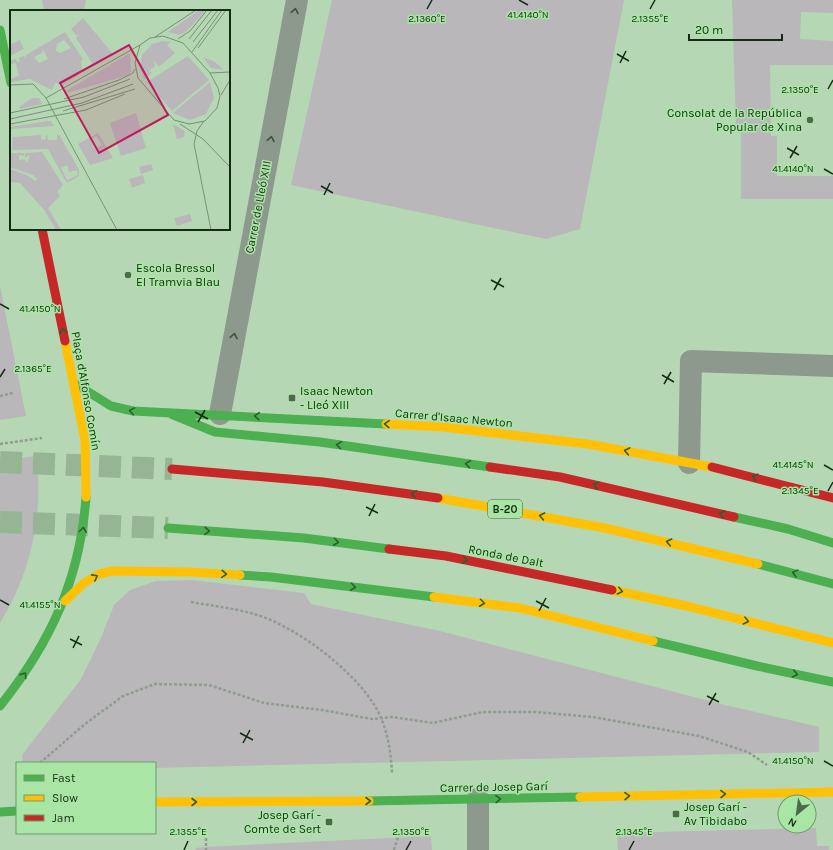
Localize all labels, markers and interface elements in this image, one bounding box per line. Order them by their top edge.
one-way arrow [291,8,299,14]
text: 41.4140°N [507,9,549,21]
inset map [10,10,230,230]
text: 2.1360°E [408,13,446,25]
text: 2.1355°E [631,13,669,25]
scale bar [689,16,782,42]
text: 20 m [695,23,723,37]
text: 2.1350°E [781,84,819,96]
place label: Consolat de la República Popular de Xina [667,106,802,134]
marker: Consolat de la República Popular de Xina [805,115,815,125]
one-way arrow [266,136,275,142]
street label: Carrer de Lleó XIII [242,159,274,255]
text: 41.4140°N [772,163,814,175]
place label: Escola Bressol El Tramvia Blau [136,261,220,289]
marker: Escola Bressol El Tramvia Blau [123,270,133,280]
text: 41.4150°N [19,303,61,315]
one-way arrow [60,328,68,334]
street label: Plaça d'Alfonso Comín [69,330,103,452]
one-way arrow [229,332,237,339]
text: 2.1365°E [14,363,52,375]
place label: Isaac Newton - Lleó XIII [300,384,373,412]
marker: Isaac Newton - Lleó XIII [287,393,297,403]
street label: Carrer d'Isaac Newton [395,406,513,430]
one-way arrow [129,407,135,415]
one-way arrow [254,412,260,421]
one-way arrow [384,419,390,428]
one-way arrow [336,441,342,450]
one-way arrow [624,448,631,456]
text: 41.4145°N [772,459,814,471]
one-way arrow [465,460,471,469]
one-way arrow [751,474,758,482]
one-way arrow [593,482,599,490]
text: 2.1345°E [781,485,819,497]
one-way arrow [411,490,417,499]
road number: B-20 [488,500,522,518]
one-way arrow [719,511,726,519]
one-way arrow [539,512,545,520]
one-way arrow [204,526,210,535]
one-way arrow [78,527,87,533]
one-way arrow [333,537,339,546]
one-way arrow [666,539,672,547]
street label: Ronda de Dalt [467,542,545,570]
one-way arrow [462,555,468,564]
one-way arrow [221,570,227,578]
one-way arrow [792,570,799,578]
one-way arrow [91,574,98,581]
one-way arrow [350,582,356,591]
one-way arrow [617,587,623,595]
one-way arrow [479,598,485,607]
text: 41.4155°N [19,599,61,611]
one-way arrow [743,616,750,625]
one-way arrow [792,669,798,677]
one-way arrow [19,672,26,679]
text: 41.4150°N [772,755,814,767]
legend [16,762,156,834]
text: Fast [52,771,76,785]
street label: Carrer de Josep Garí [440,779,549,795]
one-way arrow [720,790,726,799]
text: Slow [52,791,78,805]
one-way arrow [624,792,630,800]
north arrow [777,794,817,834]
one-way arrow [495,795,501,803]
one-way arrow [365,797,371,805]
one-way arrow [191,798,197,806]
place label: Josep Garí - Av Tibidabo [684,800,747,828]
place label: Josep Garí - Comte de Sert [244,808,321,836]
marker: Josep Garí - Av Tibidabo [671,809,681,819]
text: Jam [52,811,75,825]
text: N [786,815,799,830]
marker: Josep Garí - Comte de Sert [324,817,334,827]
text: 2.1355°E [169,826,207,838]
text: 2.1350°E [392,826,430,838]
text: 2.1345°E [615,826,653,838]

